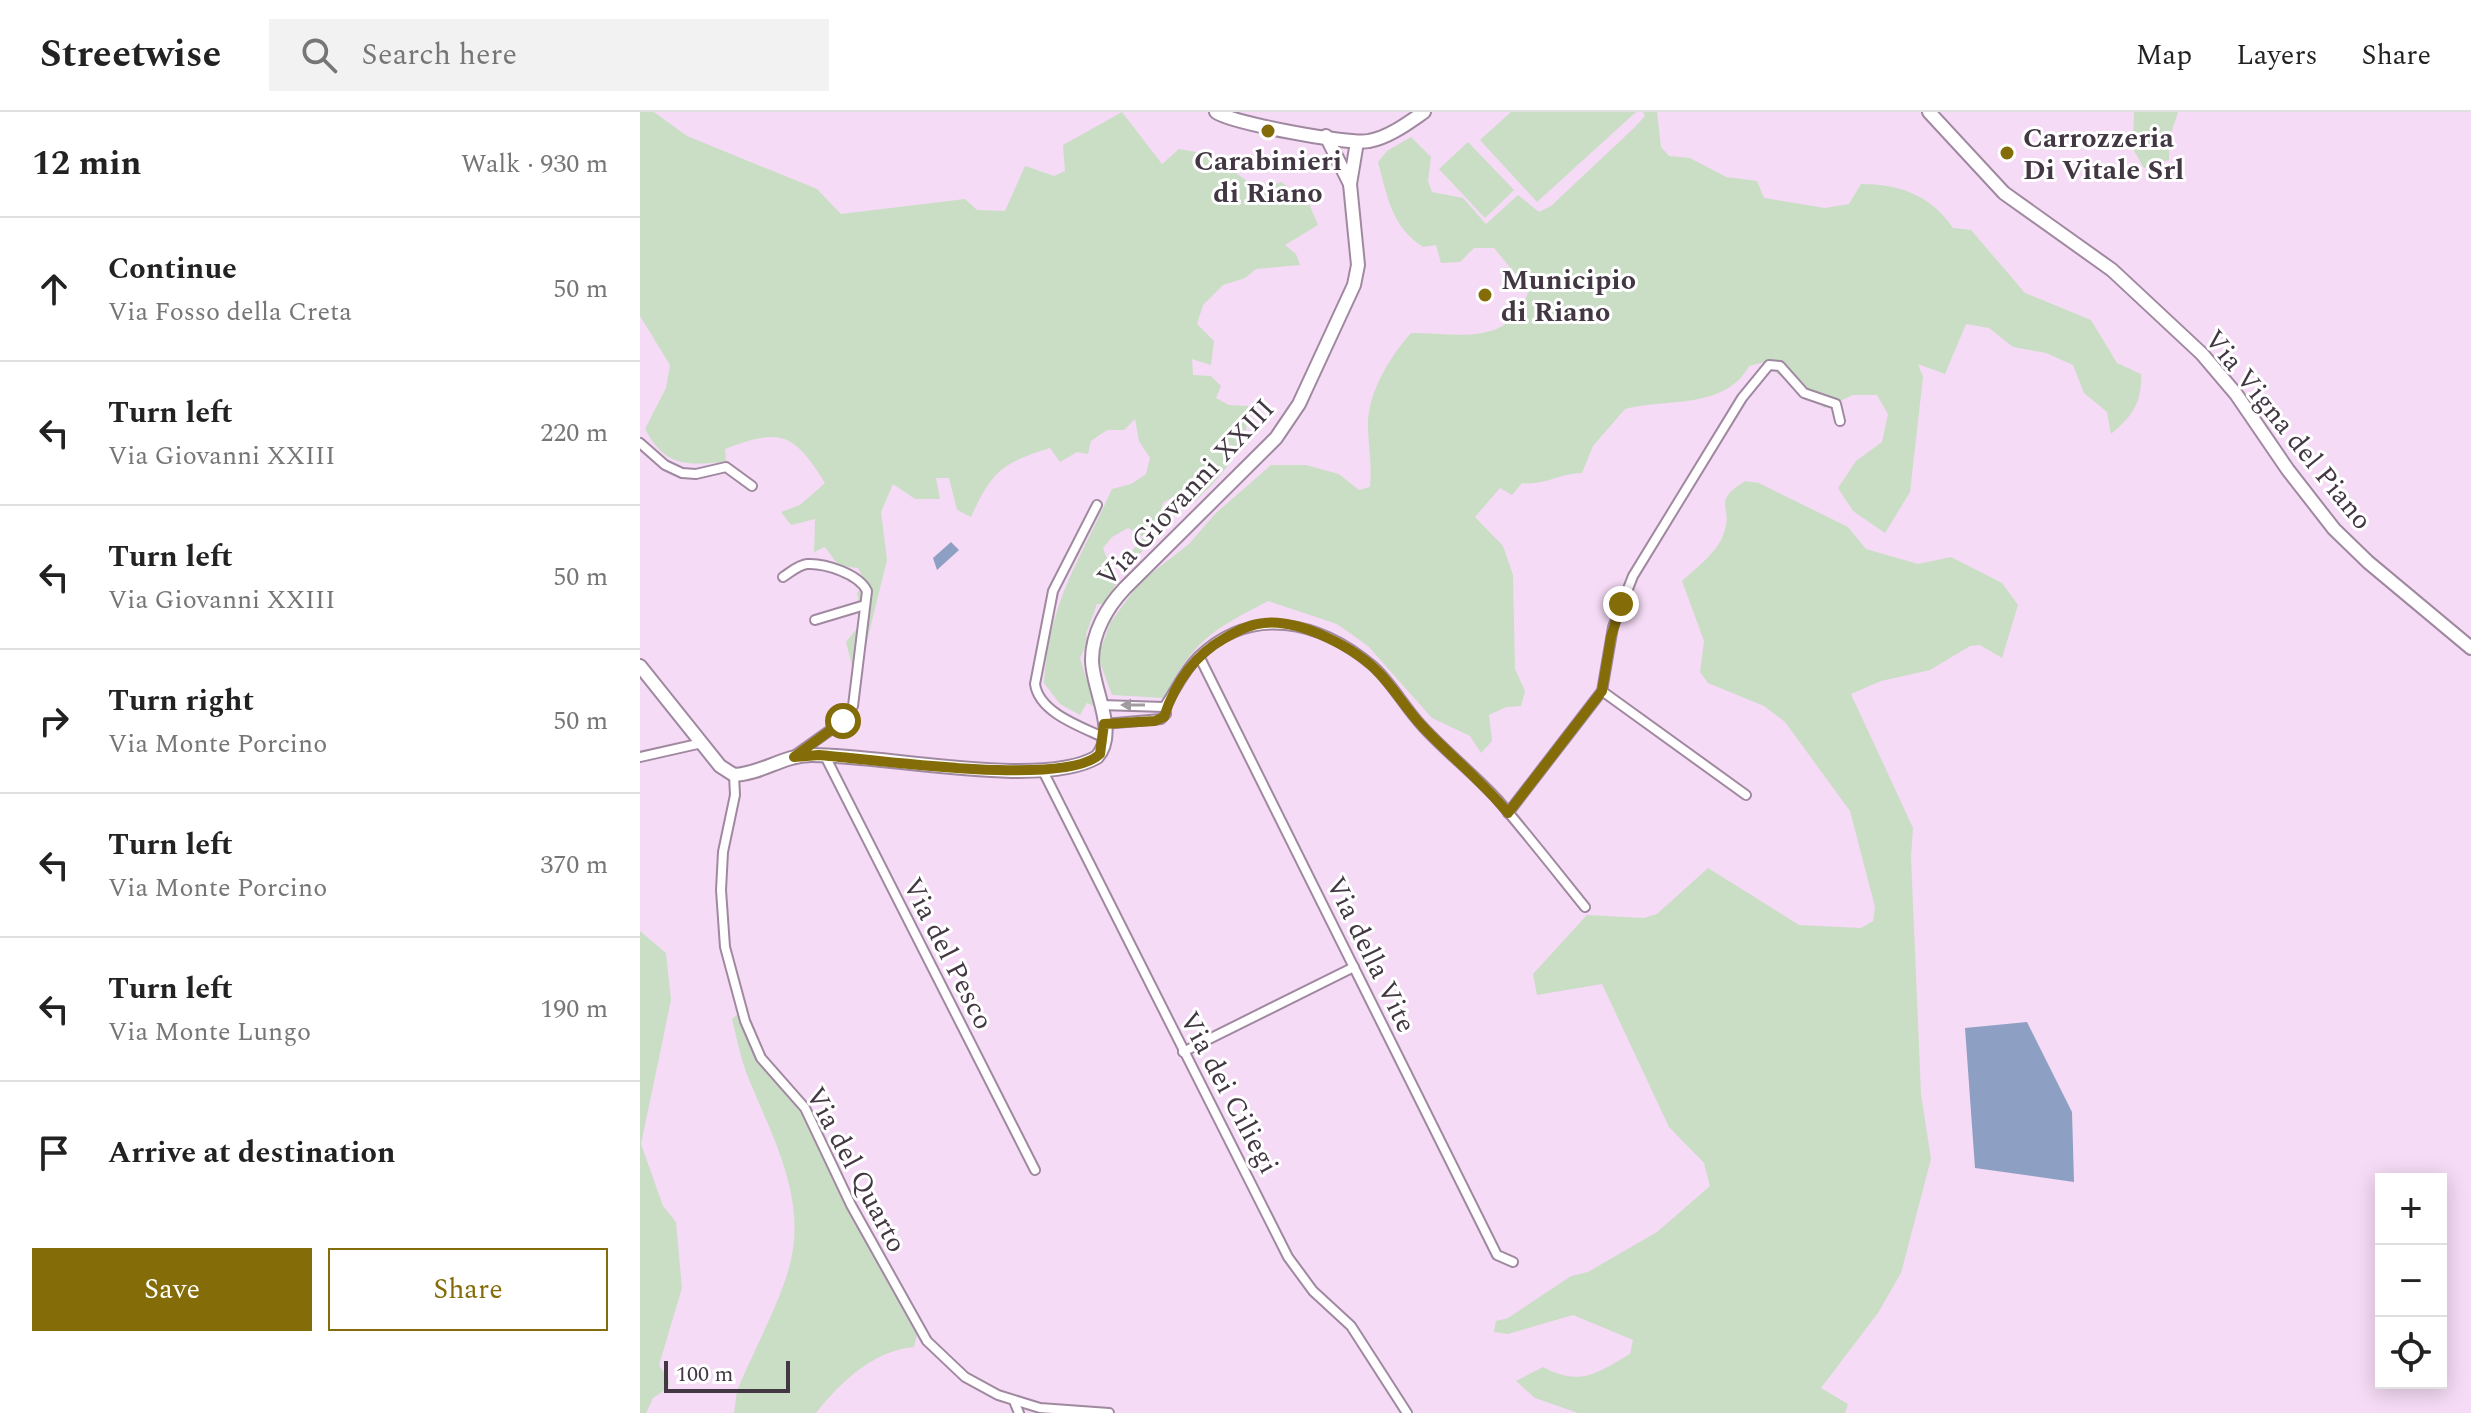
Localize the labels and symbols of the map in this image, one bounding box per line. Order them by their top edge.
place label: Carrozzeria Di Vitale Srl [2023,117,2184,192]
marker: Carabinieri di Riano [1259,122,1277,140]
place label: Carabinieri di Riano [1194,140,1342,215]
marker: Carrozzeria Di Vitale Srl [1998,144,2016,162]
place label: Municipio di Riano [1501,259,1636,334]
marker: Municipio di Riano [1476,286,1494,304]
street label: Via Vigna del Piano [2193,320,2382,540]
street label: Via Giovanni XXIII [1087,389,1285,597]
route end [1603,586,1639,622]
one-way arrow [1120,699,1145,711]
route start [825,703,861,739]
street label: Via della Vite [1314,869,1427,1040]
street label: Via del Pesco [891,870,1005,1037]
street label: Via dei Ciliegi [1168,1004,1290,1182]
street label: Via del Quarto [794,1079,918,1260]
scale bar [664,1357,790,1393]

